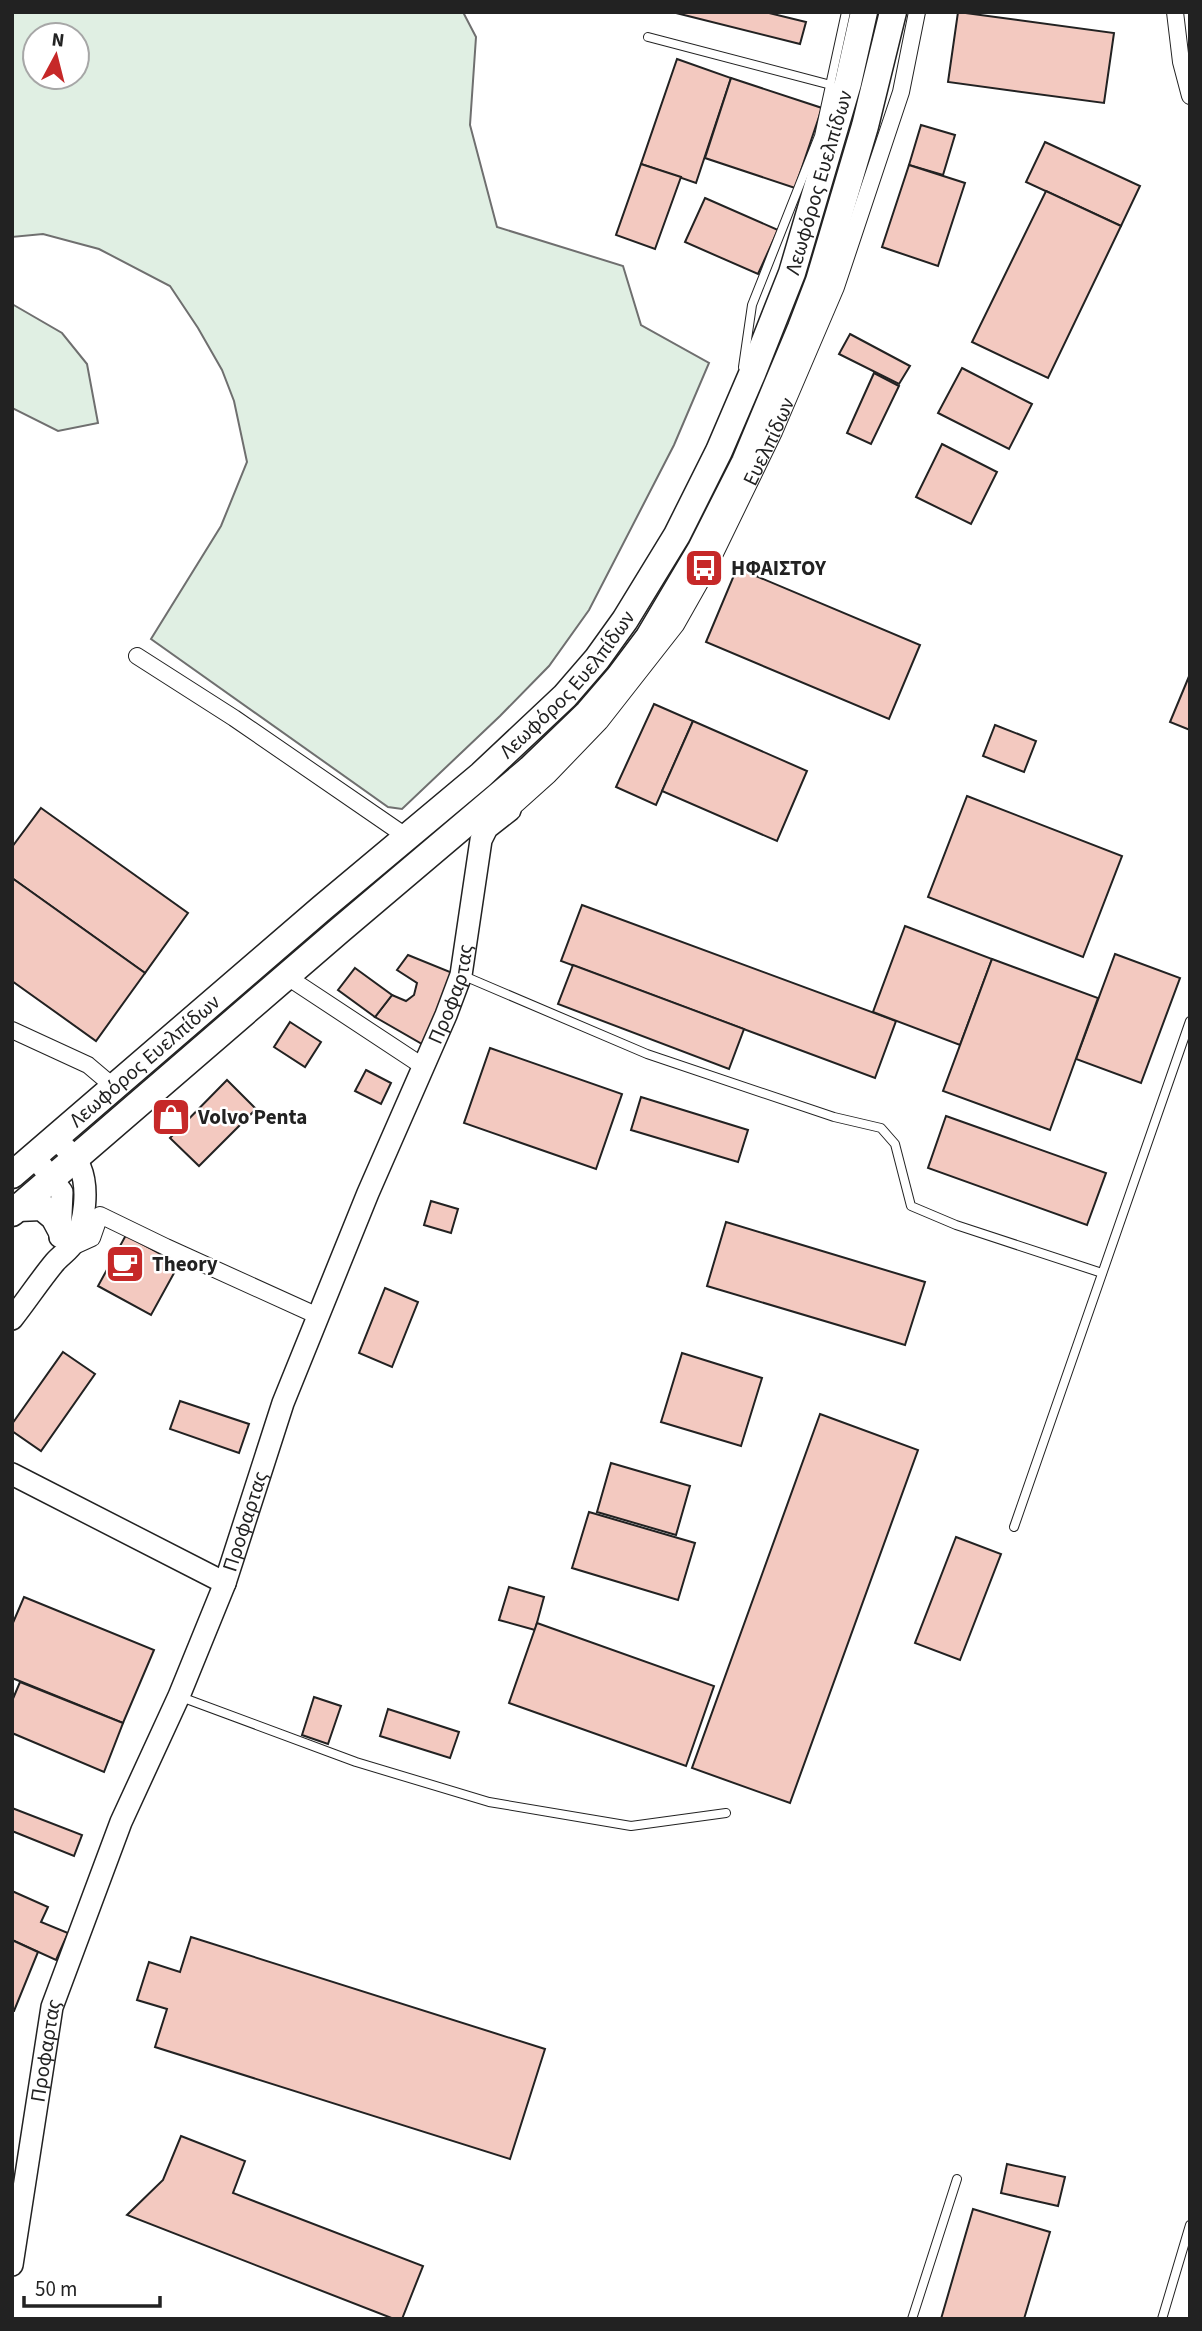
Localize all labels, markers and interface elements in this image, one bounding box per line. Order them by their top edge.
north arrow [21,21,91,91]
text: N [50,26,66,55]
street label: Λεωφόρος Ευελπίδων [777,87,860,278]
street label: Ευελπίδων [735,393,802,491]
bus stop icon: ΗΦΑΙΣΤΟΥ [683,547,725,589]
place label: ΗΦΑΙΣΤΟΥ [731,553,827,583]
street label: Λεωφόρος Ευελπίδων [493,605,642,765]
street label: Προφαρτας [420,942,480,1049]
street label: Λεωφόρος Ευελπίδων [63,987,227,1134]
shop icon: Volvo Penta [150,1096,192,1138]
place label: Volvo Penta [197,1102,307,1132]
cafe icon: Theory [104,1243,146,1285]
place label: Theory [152,1249,218,1279]
street label: Προφαρτας [215,1467,275,1575]
street label: Προφαρτας [22,1994,69,2104]
scale bar [24,2264,161,2308]
text: 50 m [35,2274,77,2304]

